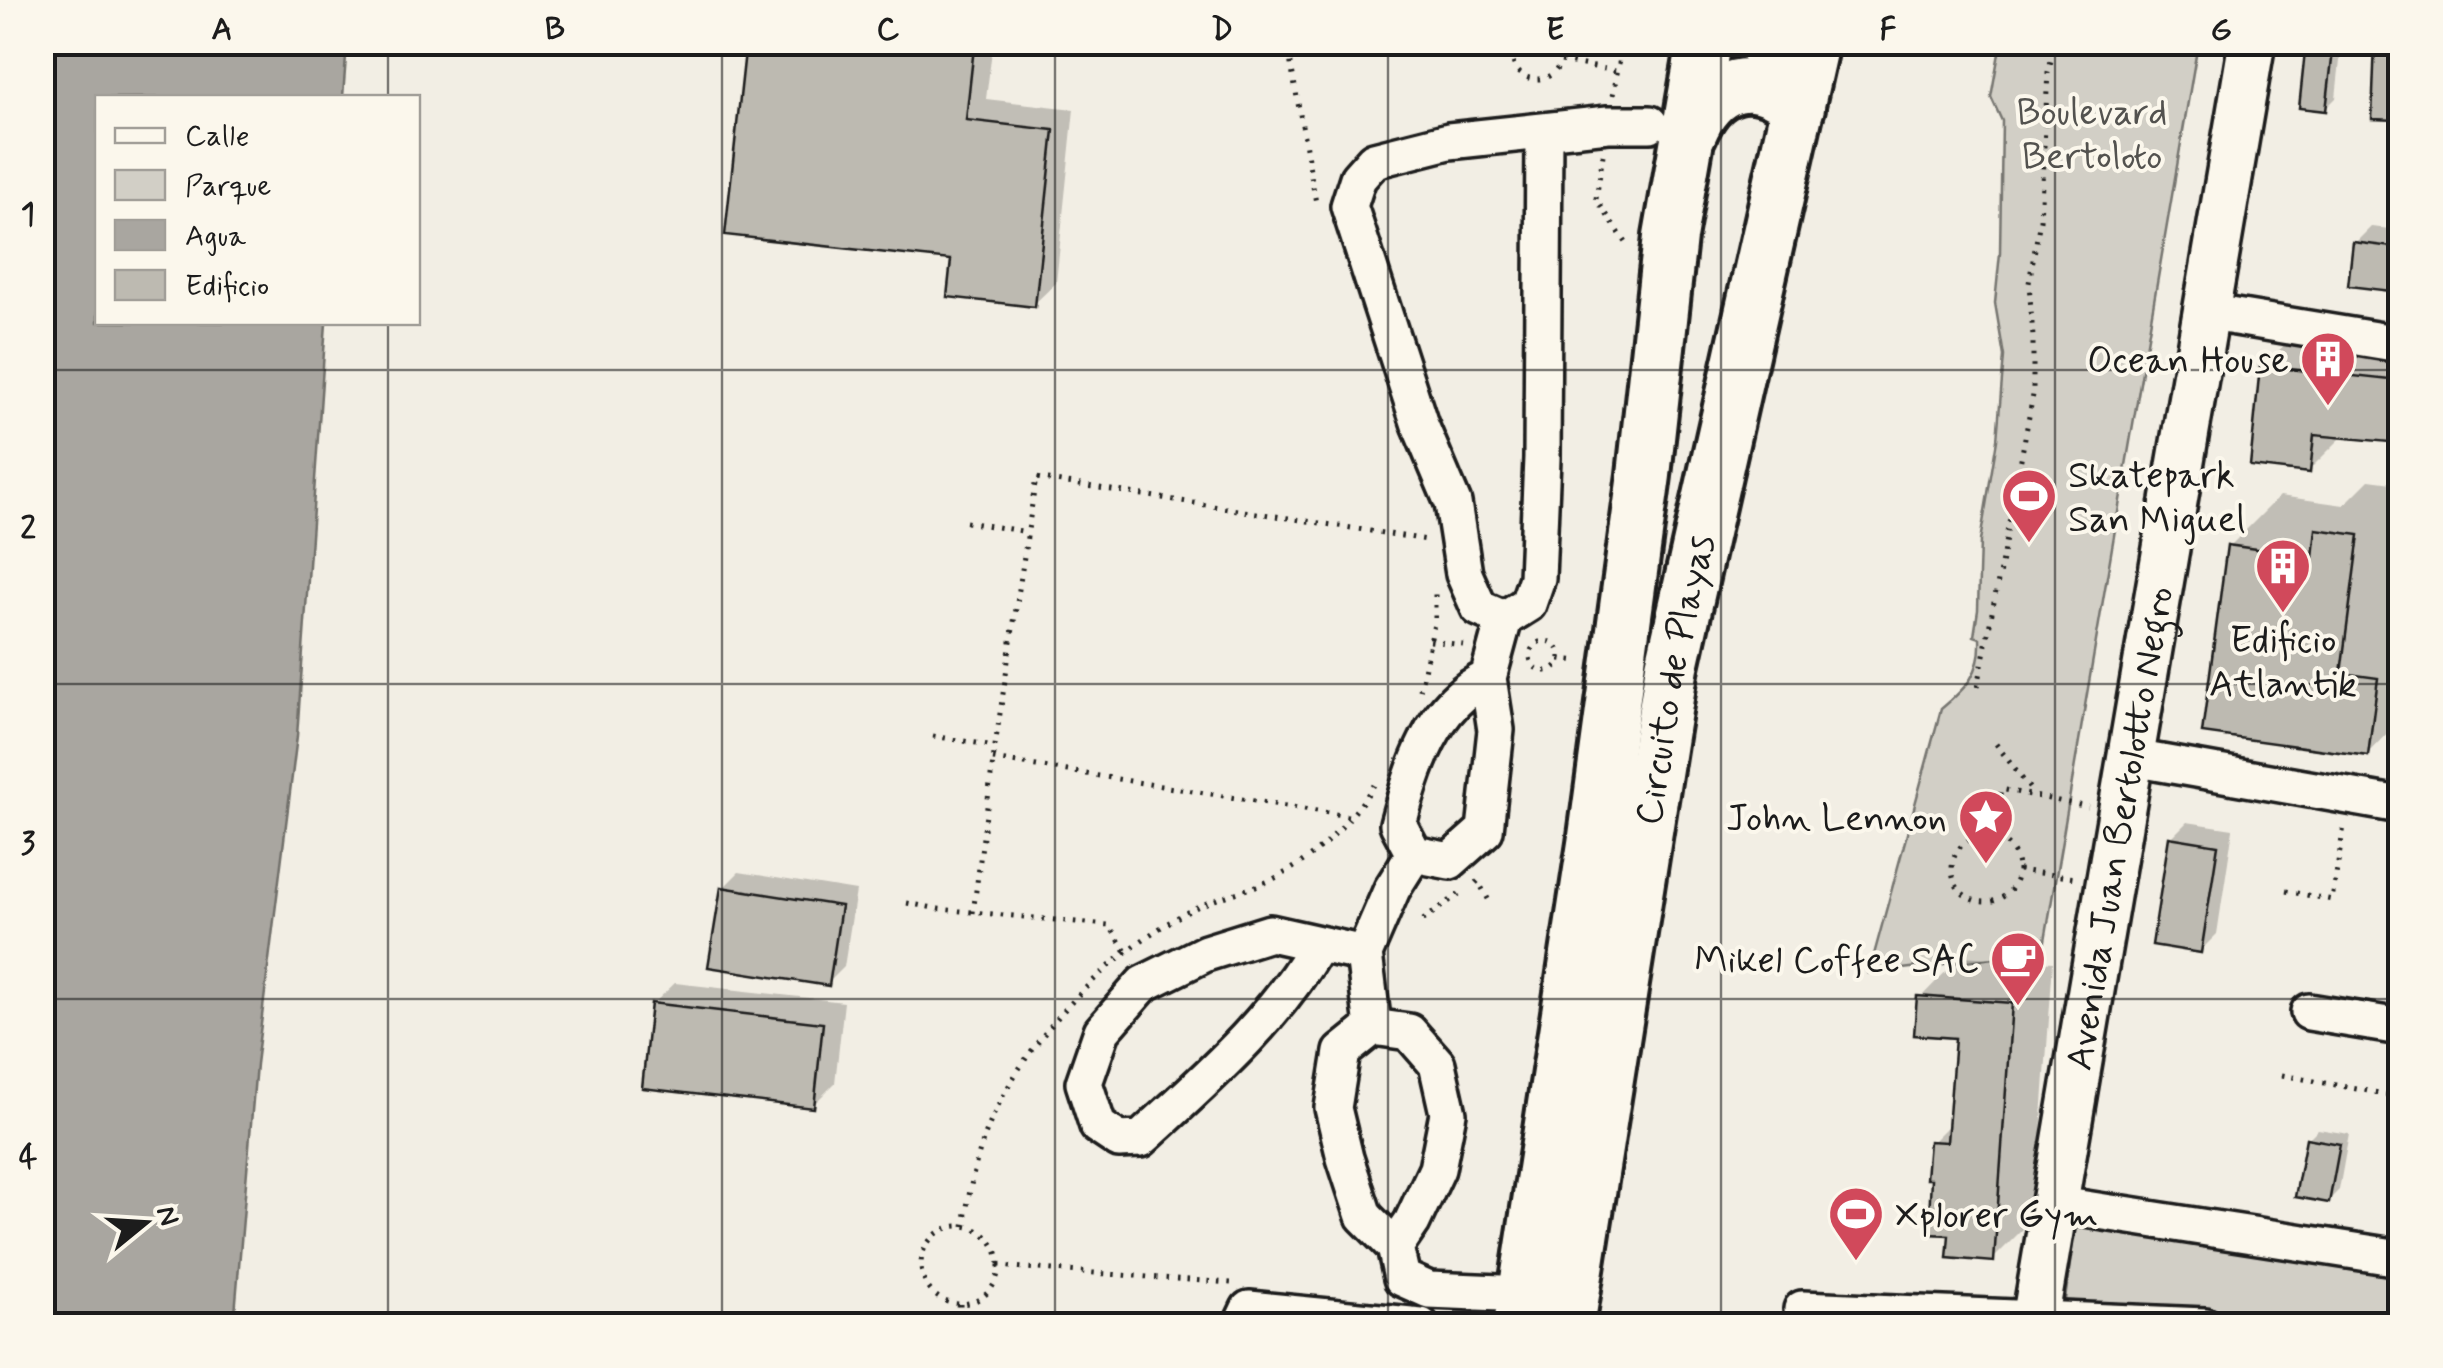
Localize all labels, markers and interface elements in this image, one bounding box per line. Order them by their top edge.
text: A [212,9,232,51]
text: B [545,9,565,51]
text: C [877,9,900,51]
text: D [1211,9,1233,51]
text: E [1546,9,1565,51]
text: F [1880,9,1897,51]
text: G [2210,9,2232,51]
park label: Boulevard Bertoloto [2017,89,2167,182]
legend [95,95,420,325]
text: Calle [185,117,250,156]
text: Parque [185,167,271,206]
text: 1 [21,194,35,236]
text: Agua [185,217,247,256]
text: Edificio [185,267,269,306]
building icon: Ocean House [2298,329,2358,408]
place label: Ocean House [2087,337,2289,386]
place label: Skatepark San Miguel [2068,452,2245,545]
sports icon: Skatepark San Miguel [1999,466,2059,545]
text: 2 [20,508,36,550]
street label: Circuito de Playas [1625,530,1728,829]
building icon: Edificio Atlantik [2253,536,2313,615]
street label: Avenida Juan Bertolotto Negro [2056,583,2186,1074]
place label: Edificio Atlantik [2209,617,2357,710]
place icon: John Lennon [1956,787,2016,866]
place label: John Lennon [1726,795,1947,844]
text: 3 [21,823,36,865]
cafe icon: Mikel Coffee SAC [1988,929,2048,1008]
place label: Mikel Coffee SAC [1694,937,1979,986]
text: 4 [19,1137,38,1179]
north arrow [95,1173,195,1273]
sports icon: Xplorer Gym [1826,1184,1886,1263]
place label: Xplorer Gym [1895,1192,2098,1241]
text: N [146,1201,187,1231]

